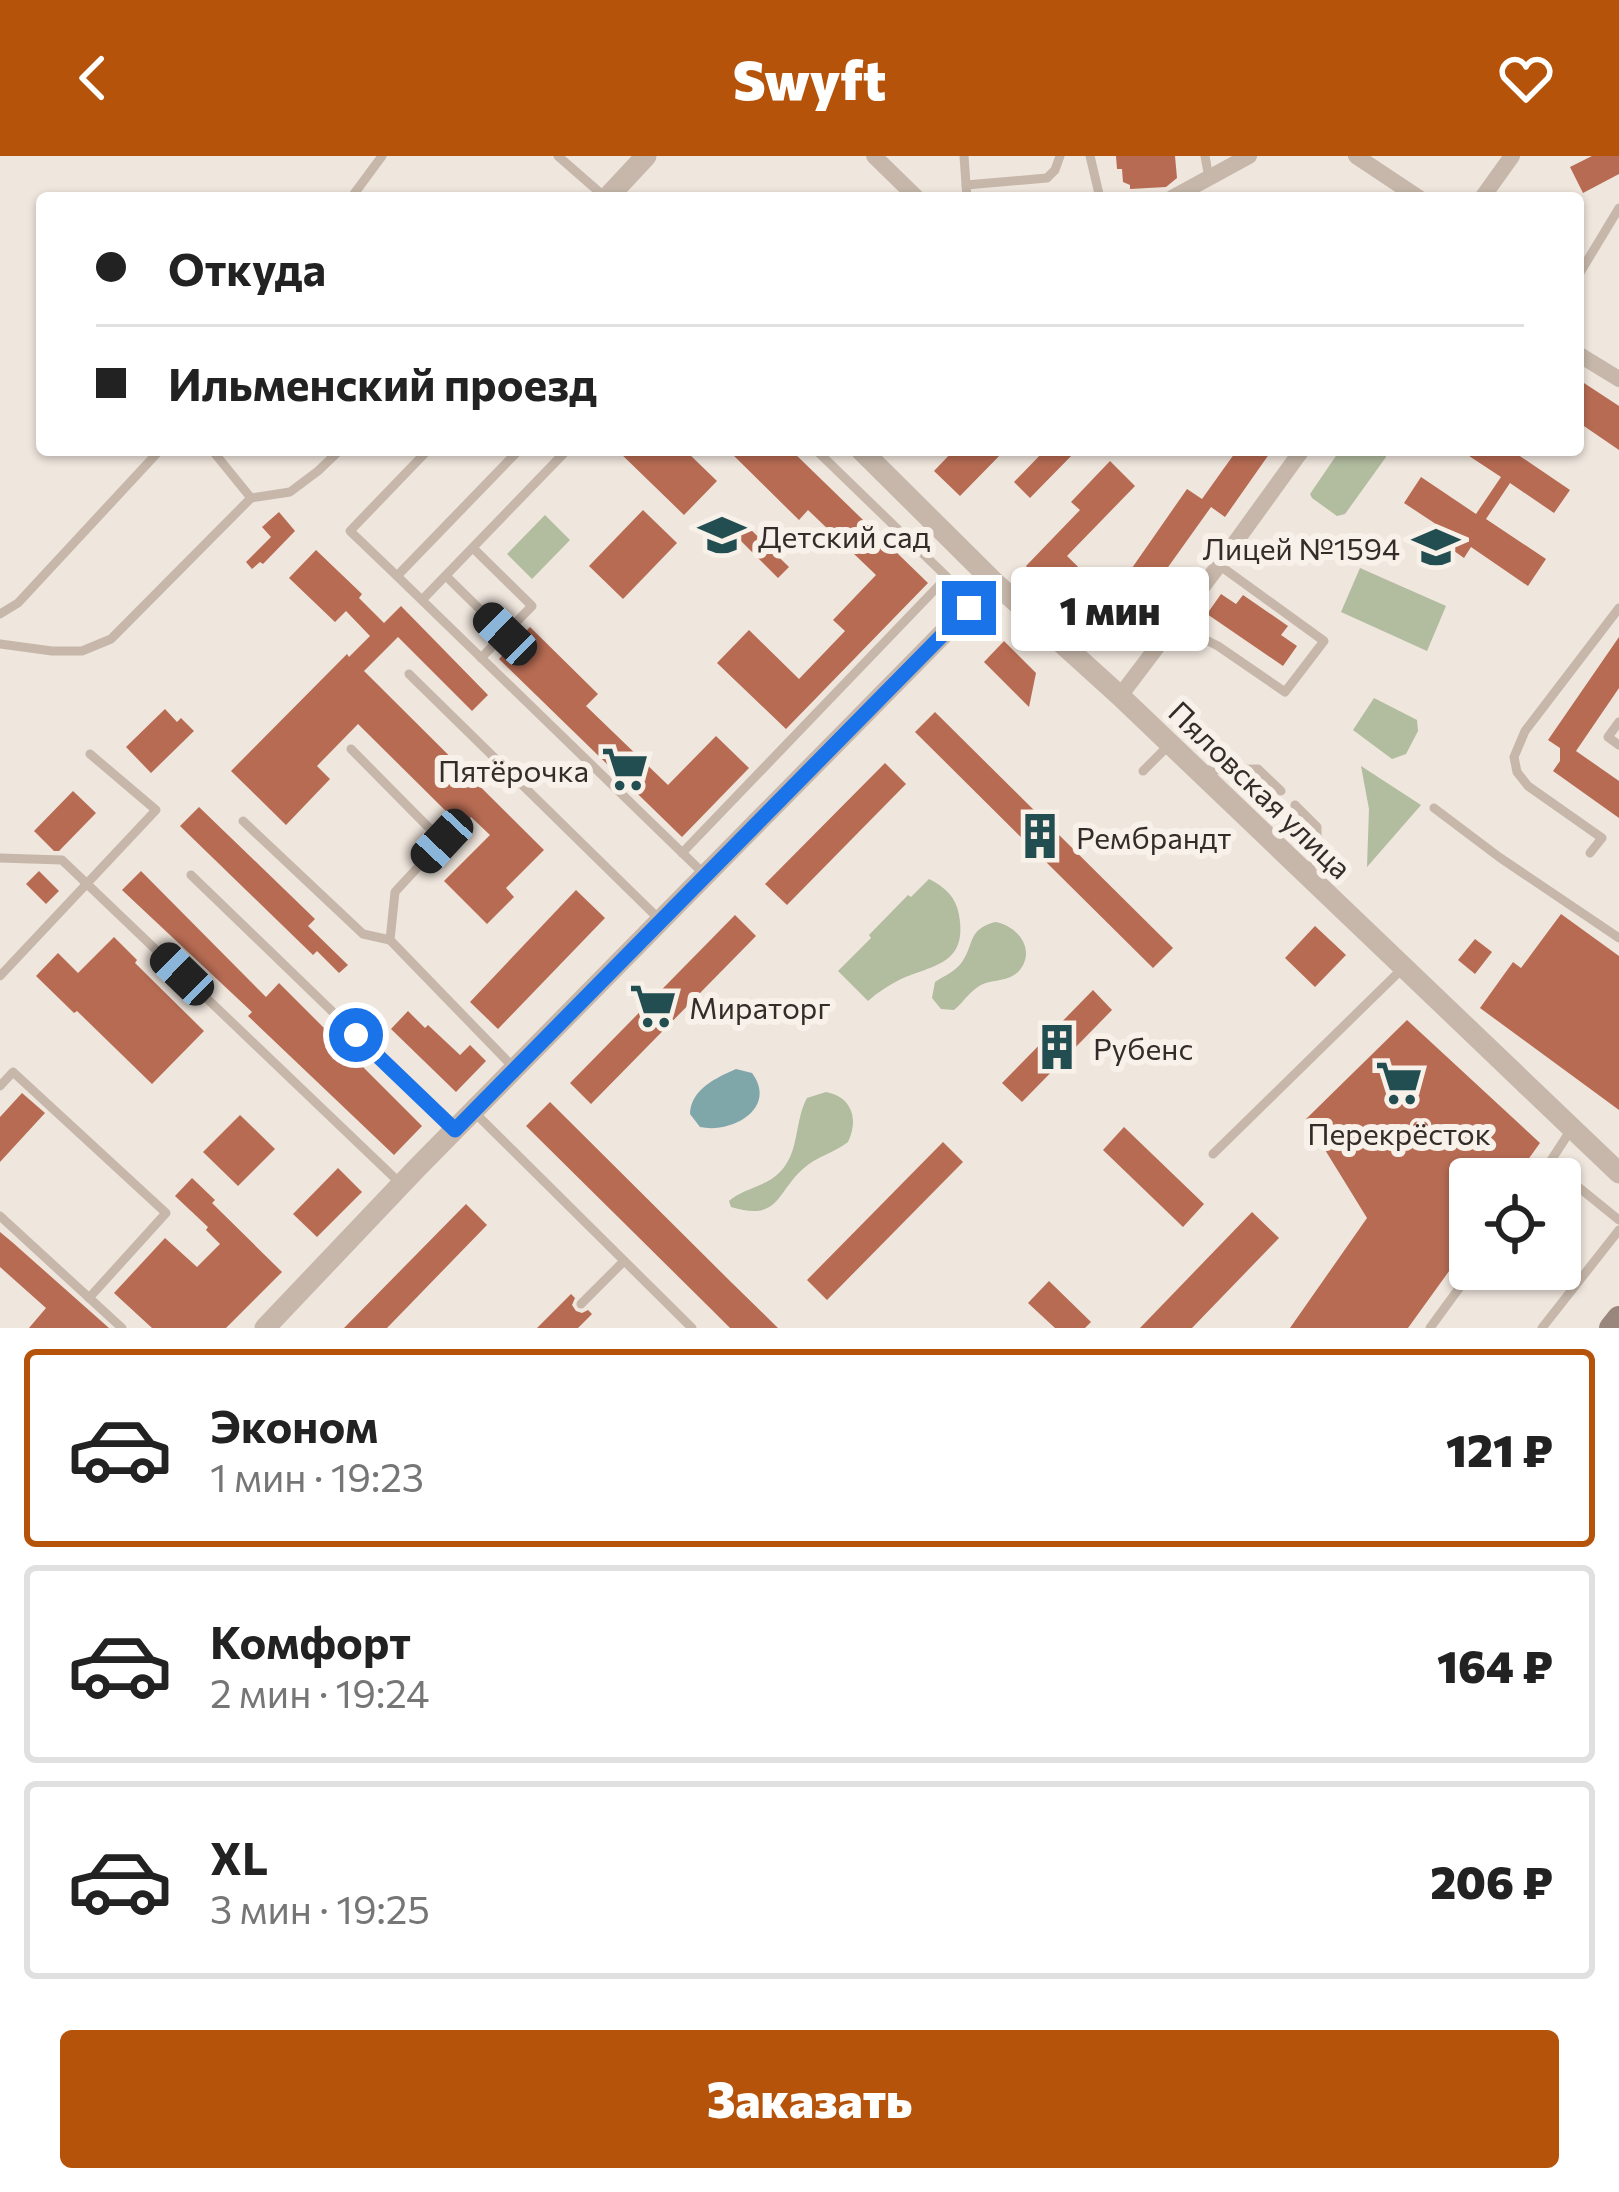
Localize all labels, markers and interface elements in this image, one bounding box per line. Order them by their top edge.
icon: back [60,45,126,111]
text: Swyft [733,45,886,111]
icon: heart [1493,45,1559,111]
text: Откуда [168,240,326,295]
text: Ильменский проезд [168,355,597,410]
school or university icon: Детский сад [697,510,747,560]
place label: Детский сад [758,517,930,554]
school or university icon: Лицей №1594 [1411,522,1461,572]
place label: Лицей №1594 [1203,529,1400,566]
callout: 1 мин [1011,566,1209,650]
route end [942,581,996,635]
text: 1 мин [1060,585,1160,633]
car [467,596,543,672]
street label: Пяловская улица [1162,693,1360,885]
supermarket icon: Пятёрочка [600,744,650,794]
place label: Пятёрочка [438,751,589,788]
car [404,802,480,880]
building icon: Рембрандт [1015,811,1065,861]
place label: Рембрандт [1076,818,1231,855]
car [144,936,220,1012]
supermarket icon: Мираторг [628,981,678,1031]
place label: Мираторг [689,988,831,1025]
route start [329,1008,383,1062]
building icon: Рубенс [1032,1022,1082,1072]
place label: Рубенс [1093,1029,1193,1066]
supermarket icon: Перекрёсток [1374,1058,1424,1108]
place label: Перекрёсток [1307,1114,1491,1151]
map controls [1449,1158,1581,1290]
button: locate [1449,1158,1581,1290]
icon: car [66,1394,174,1502]
text: Эконом [210,1397,378,1452]
text: 121 ₽ [1446,1421,1553,1476]
text: 1 мин · 19:23 [210,1452,424,1500]
icon: car [66,1610,174,1718]
text: Комфорт [210,1613,411,1668]
text: 164 ₽ [1437,1637,1553,1692]
text: 2 мин · 19:24 [210,1668,429,1716]
icon: car [66,1826,174,1934]
text: XL [210,1829,268,1884]
text: 206 ₽ [1430,1853,1553,1908]
text: 3 мин · 19:25 [210,1884,430,1932]
button: Заказать [60,2030,1559,2168]

